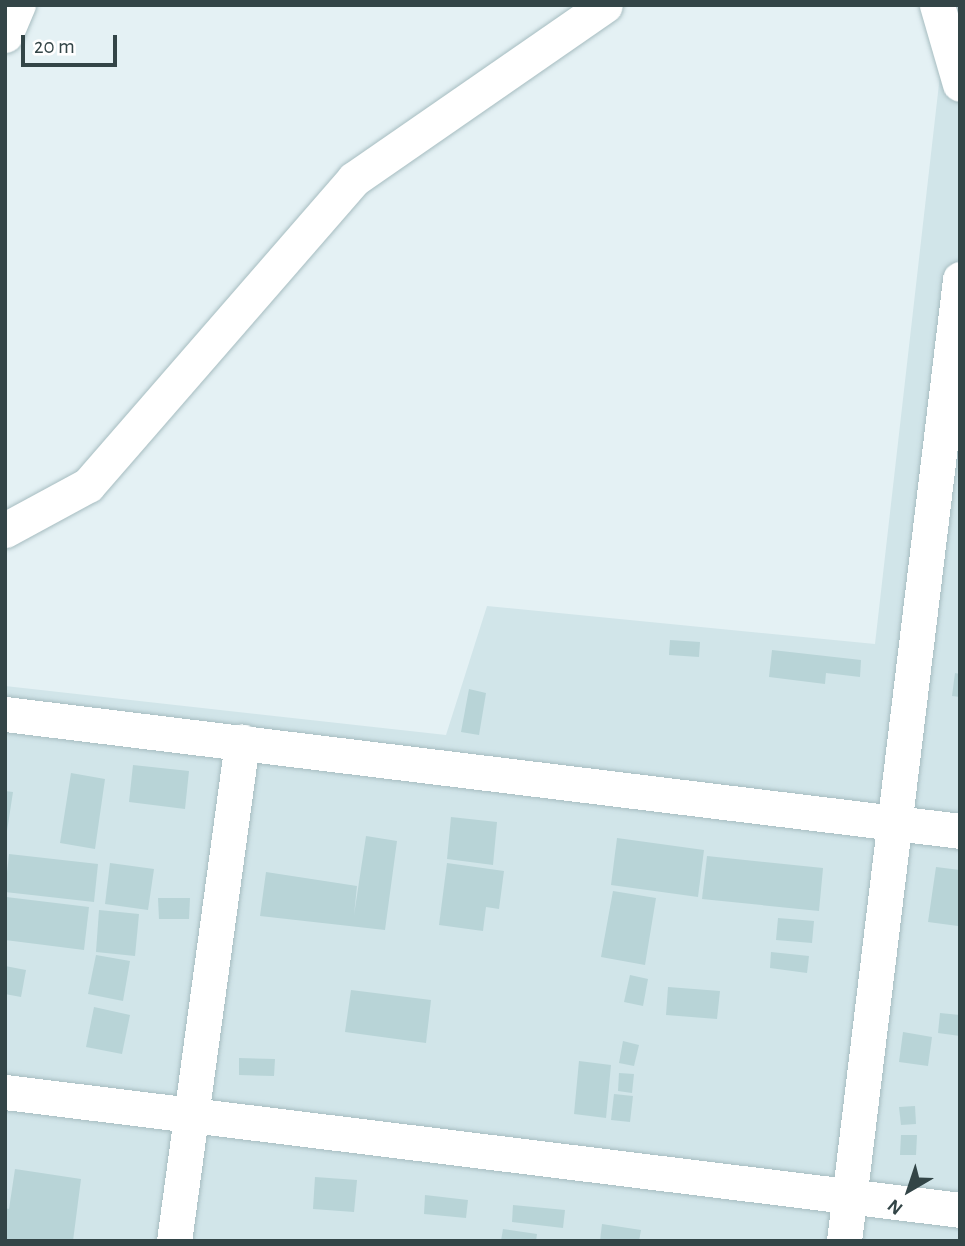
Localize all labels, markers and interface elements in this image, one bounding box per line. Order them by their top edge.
scale bar [24,21,121,65]
text: 20 m [34,36,75,57]
north arrow [874,1155,944,1225]
text: N [884,1195,907,1218]

